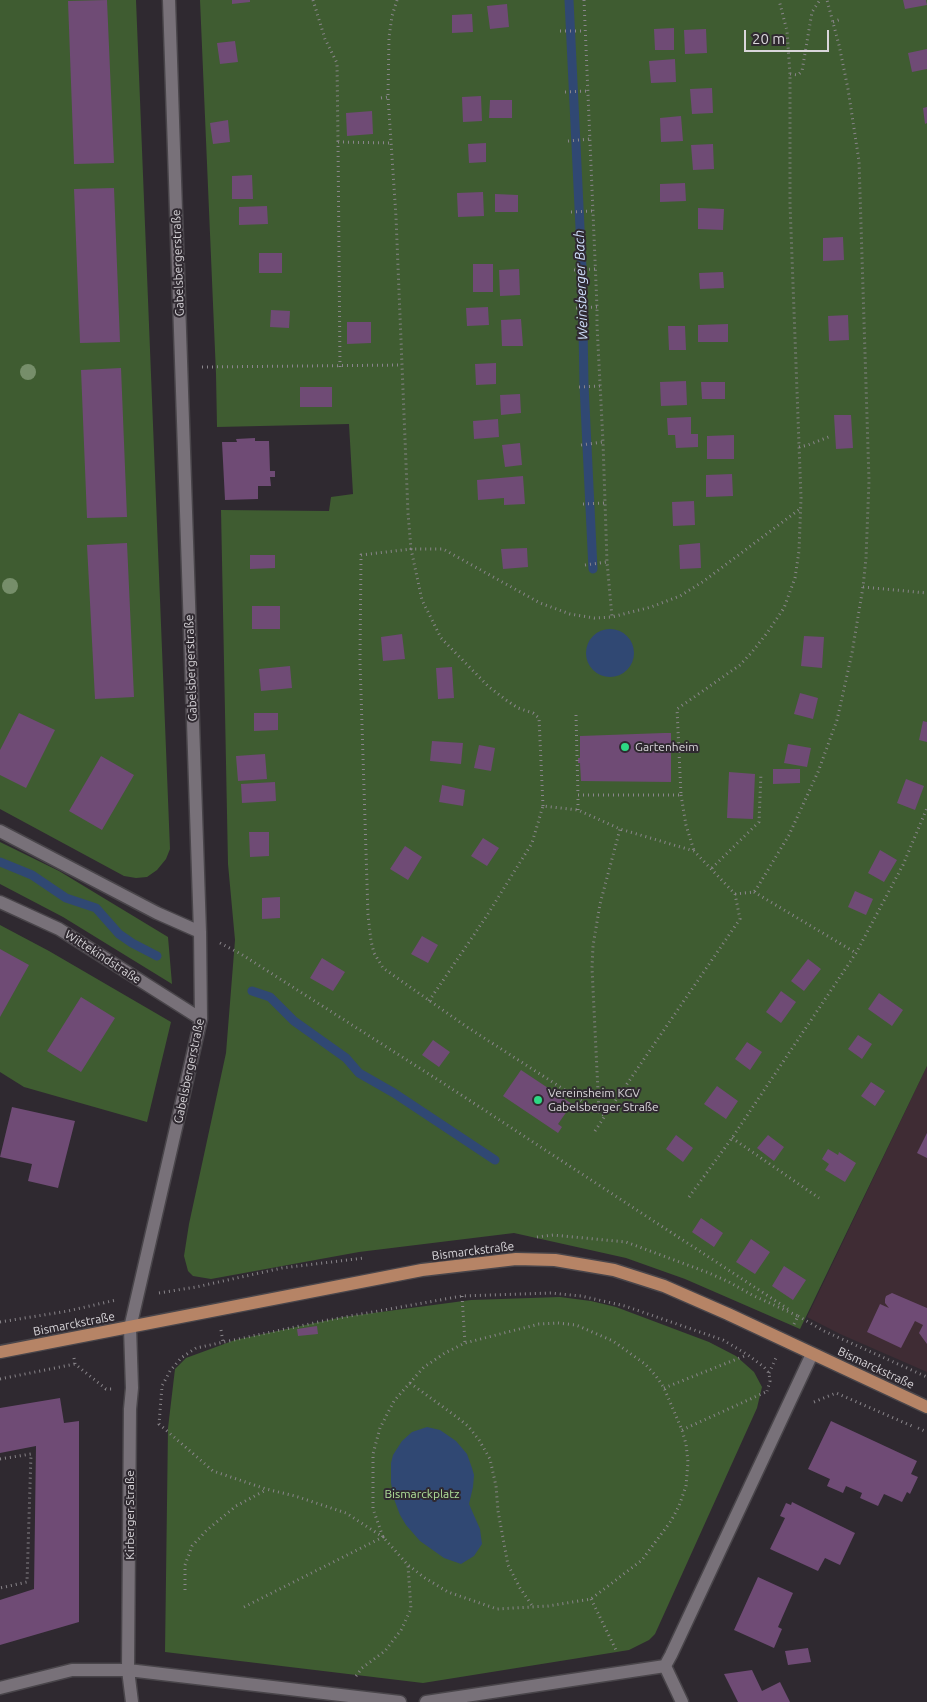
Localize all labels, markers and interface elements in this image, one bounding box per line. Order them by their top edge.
scale bar [747,20,832,52]
text: 20 m [752,30,785,47]
street label: Gabelsbergerstraße [169,209,187,317]
water label: Weinsberger Bach [571,230,591,340]
street label: Gabelsbergerstraße [182,614,200,722]
place label: Gartenheim [635,740,699,754]
marker: Gartenheim [619,741,631,753]
street label: Wittekindstraße [62,927,144,987]
street label: Gabelsbergerstraße [171,1017,207,1125]
place label: Vereinsheim KGV Gabelsberger Straße [548,1086,659,1114]
marker: Vereinsheim KGV Gabelsberger Straße [532,1094,544,1106]
street label: Bismarckstraße [431,1239,515,1263]
street label: Bismarckstraße [32,1309,116,1339]
street label: Bismarckstraße [835,1344,917,1392]
street label: Kirberger Straße [123,1470,137,1560]
park label: Bismarckplatz [384,1487,460,1501]

